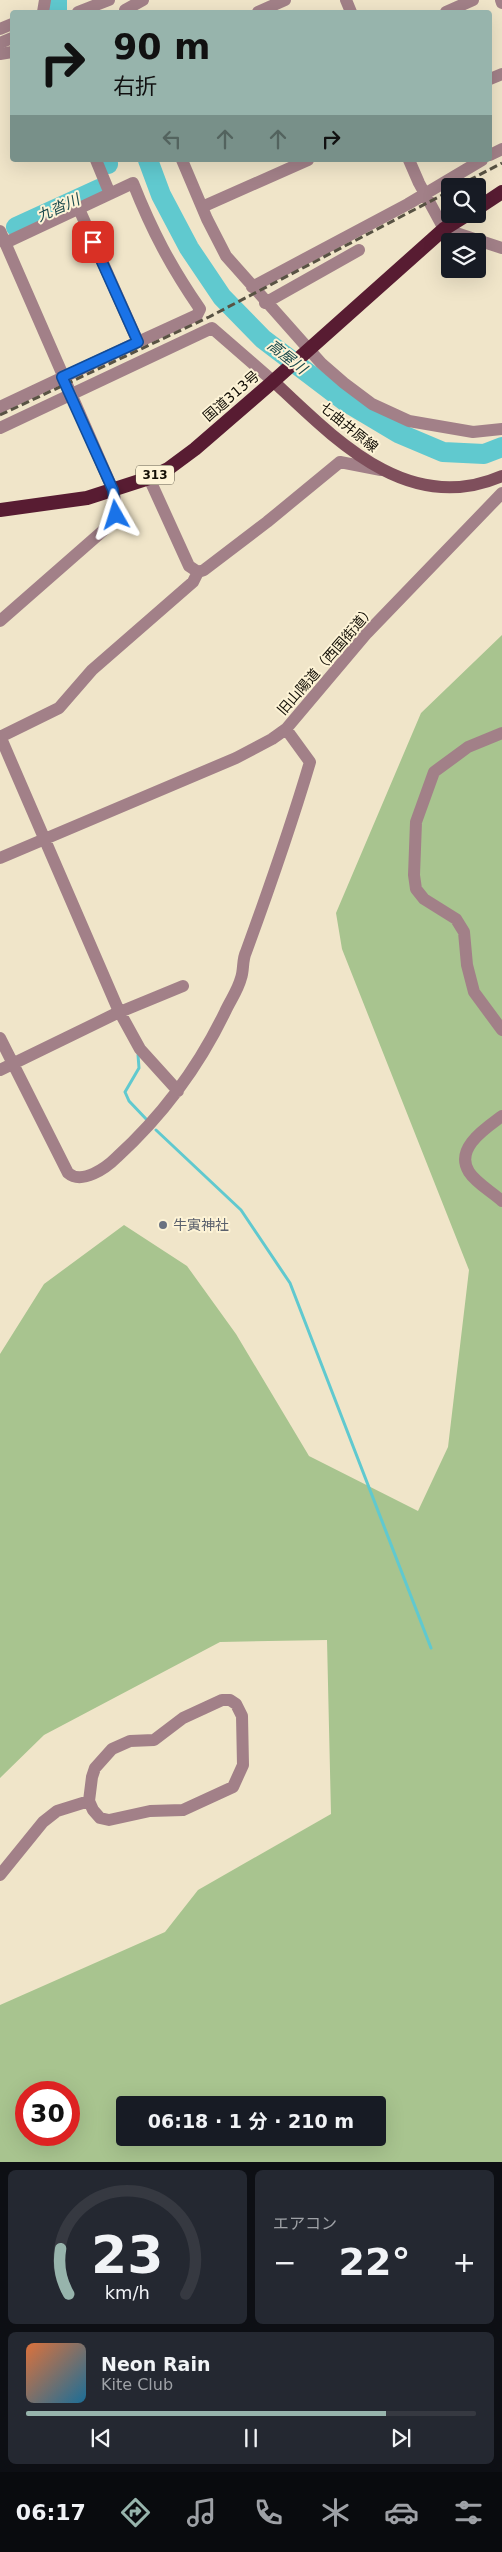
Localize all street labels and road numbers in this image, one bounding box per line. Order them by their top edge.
street label: 国道313号 [200,367,262,425]
street label: 七曲井原線 [317,399,381,455]
road number: 313 [136,466,174,484]
street label: 旧山陽道（西国街道） [274,602,378,718]

